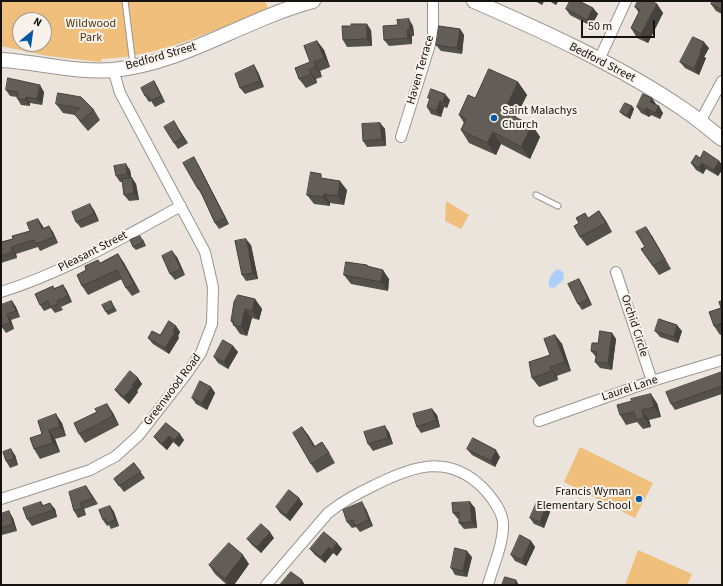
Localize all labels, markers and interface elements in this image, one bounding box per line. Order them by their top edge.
north arrow [12,12,52,52]
scale bar [583,12,657,38]
text: N [31,14,44,30]
park label: Wildwood Park [66,17,116,45]
text: 50 m [588,18,612,35]
street label: Haven Terrace [404,34,438,106]
street label: Bedford Street [124,40,198,74]
street label: Bedford Street [566,40,638,86]
place label: Saint Malachys Church [502,104,577,132]
marker: Saint Malachys Church [489,113,499,123]
street label: Pleasant Street [56,228,130,276]
street label: Orchid Circle [617,293,651,359]
street label: Greenwood Road [141,351,205,429]
street label: Laurel Lane [600,373,660,405]
place label: Francis Wyman Elementary School [536,485,631,513]
marker: Francis Wyman Elementary School [634,494,644,504]

